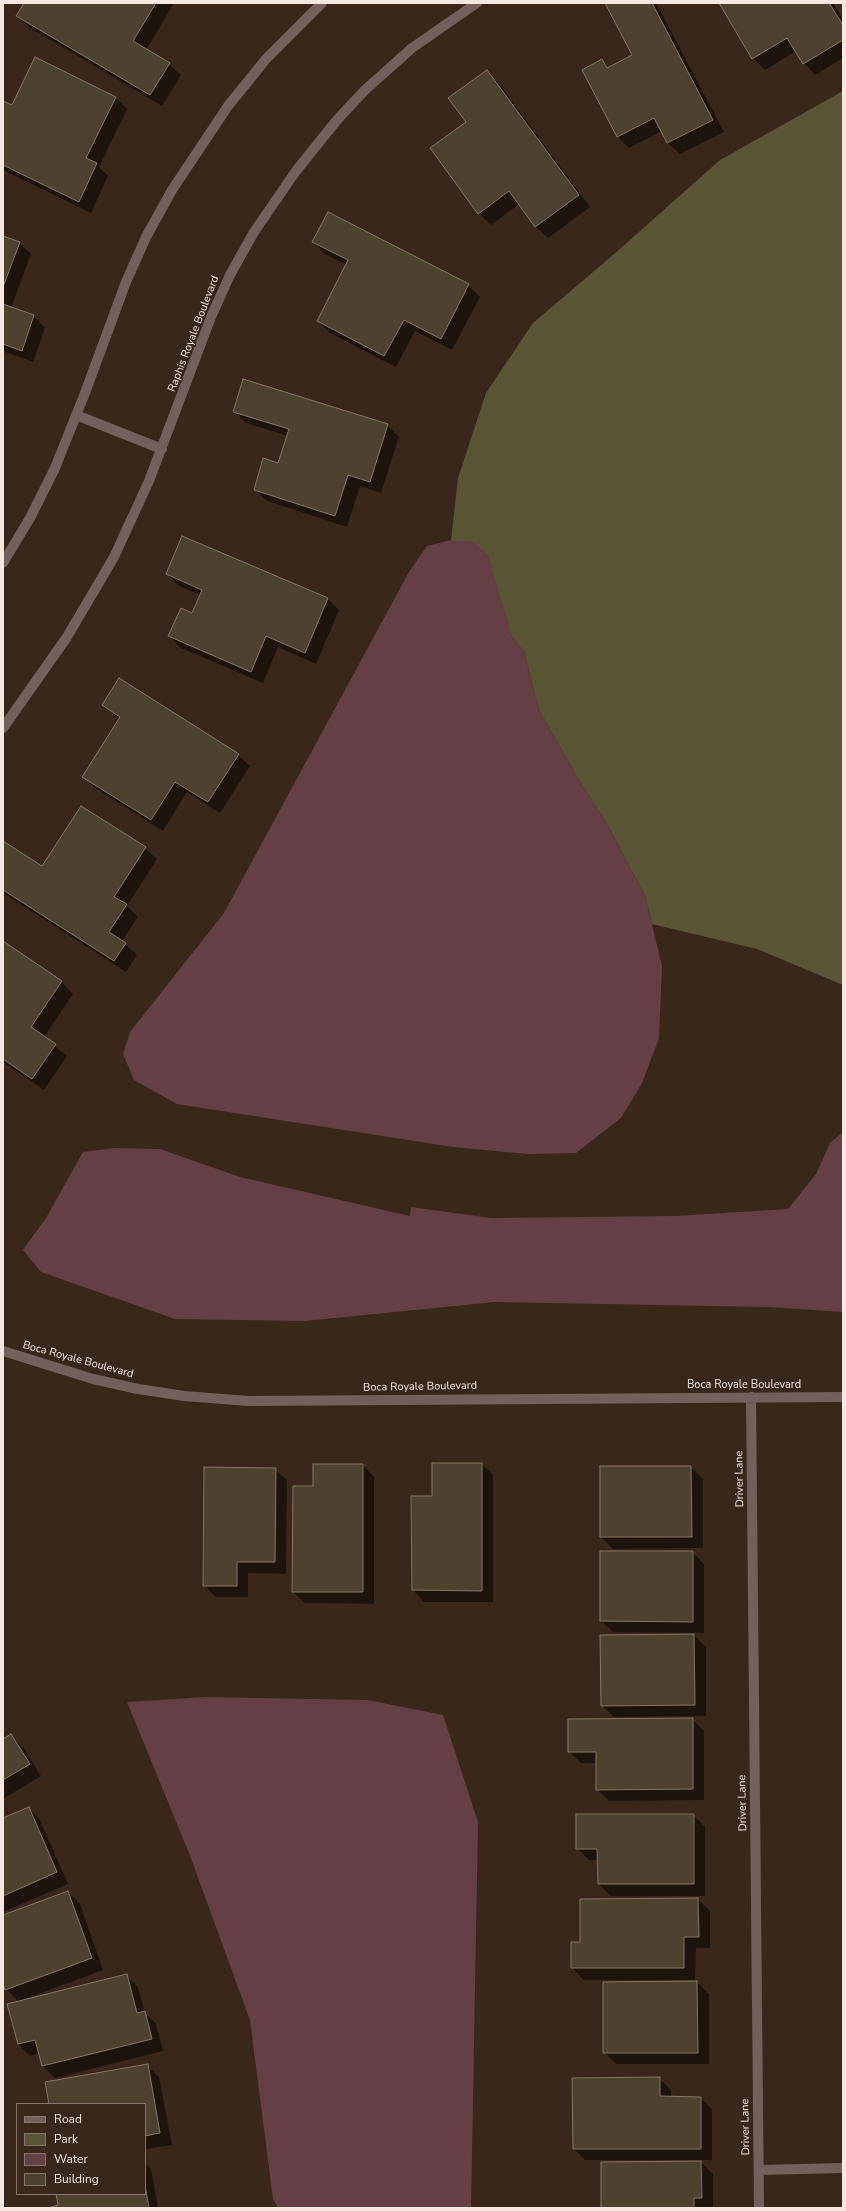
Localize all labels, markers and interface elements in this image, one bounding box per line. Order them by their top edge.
street label: Raphis Royale Boulevard [166,274,222,394]
street label: Boca Royale Boulevard [21,1339,135,1381]
street label: Boca Royale Boulevard [687,1378,801,1392]
street label: Boca Royale Boulevard [363,1379,477,1395]
street label: Driver Lane [733,1451,747,1507]
street label: Driver Lane [736,1775,750,1831]
street label: Driver Lane [739,2099,753,2155]
legend [16,2103,146,2195]
text: Road [54,2111,82,2127]
text: Park [54,2131,78,2147]
text: Water [54,2151,88,2167]
text: Building [54,2171,99,2187]

